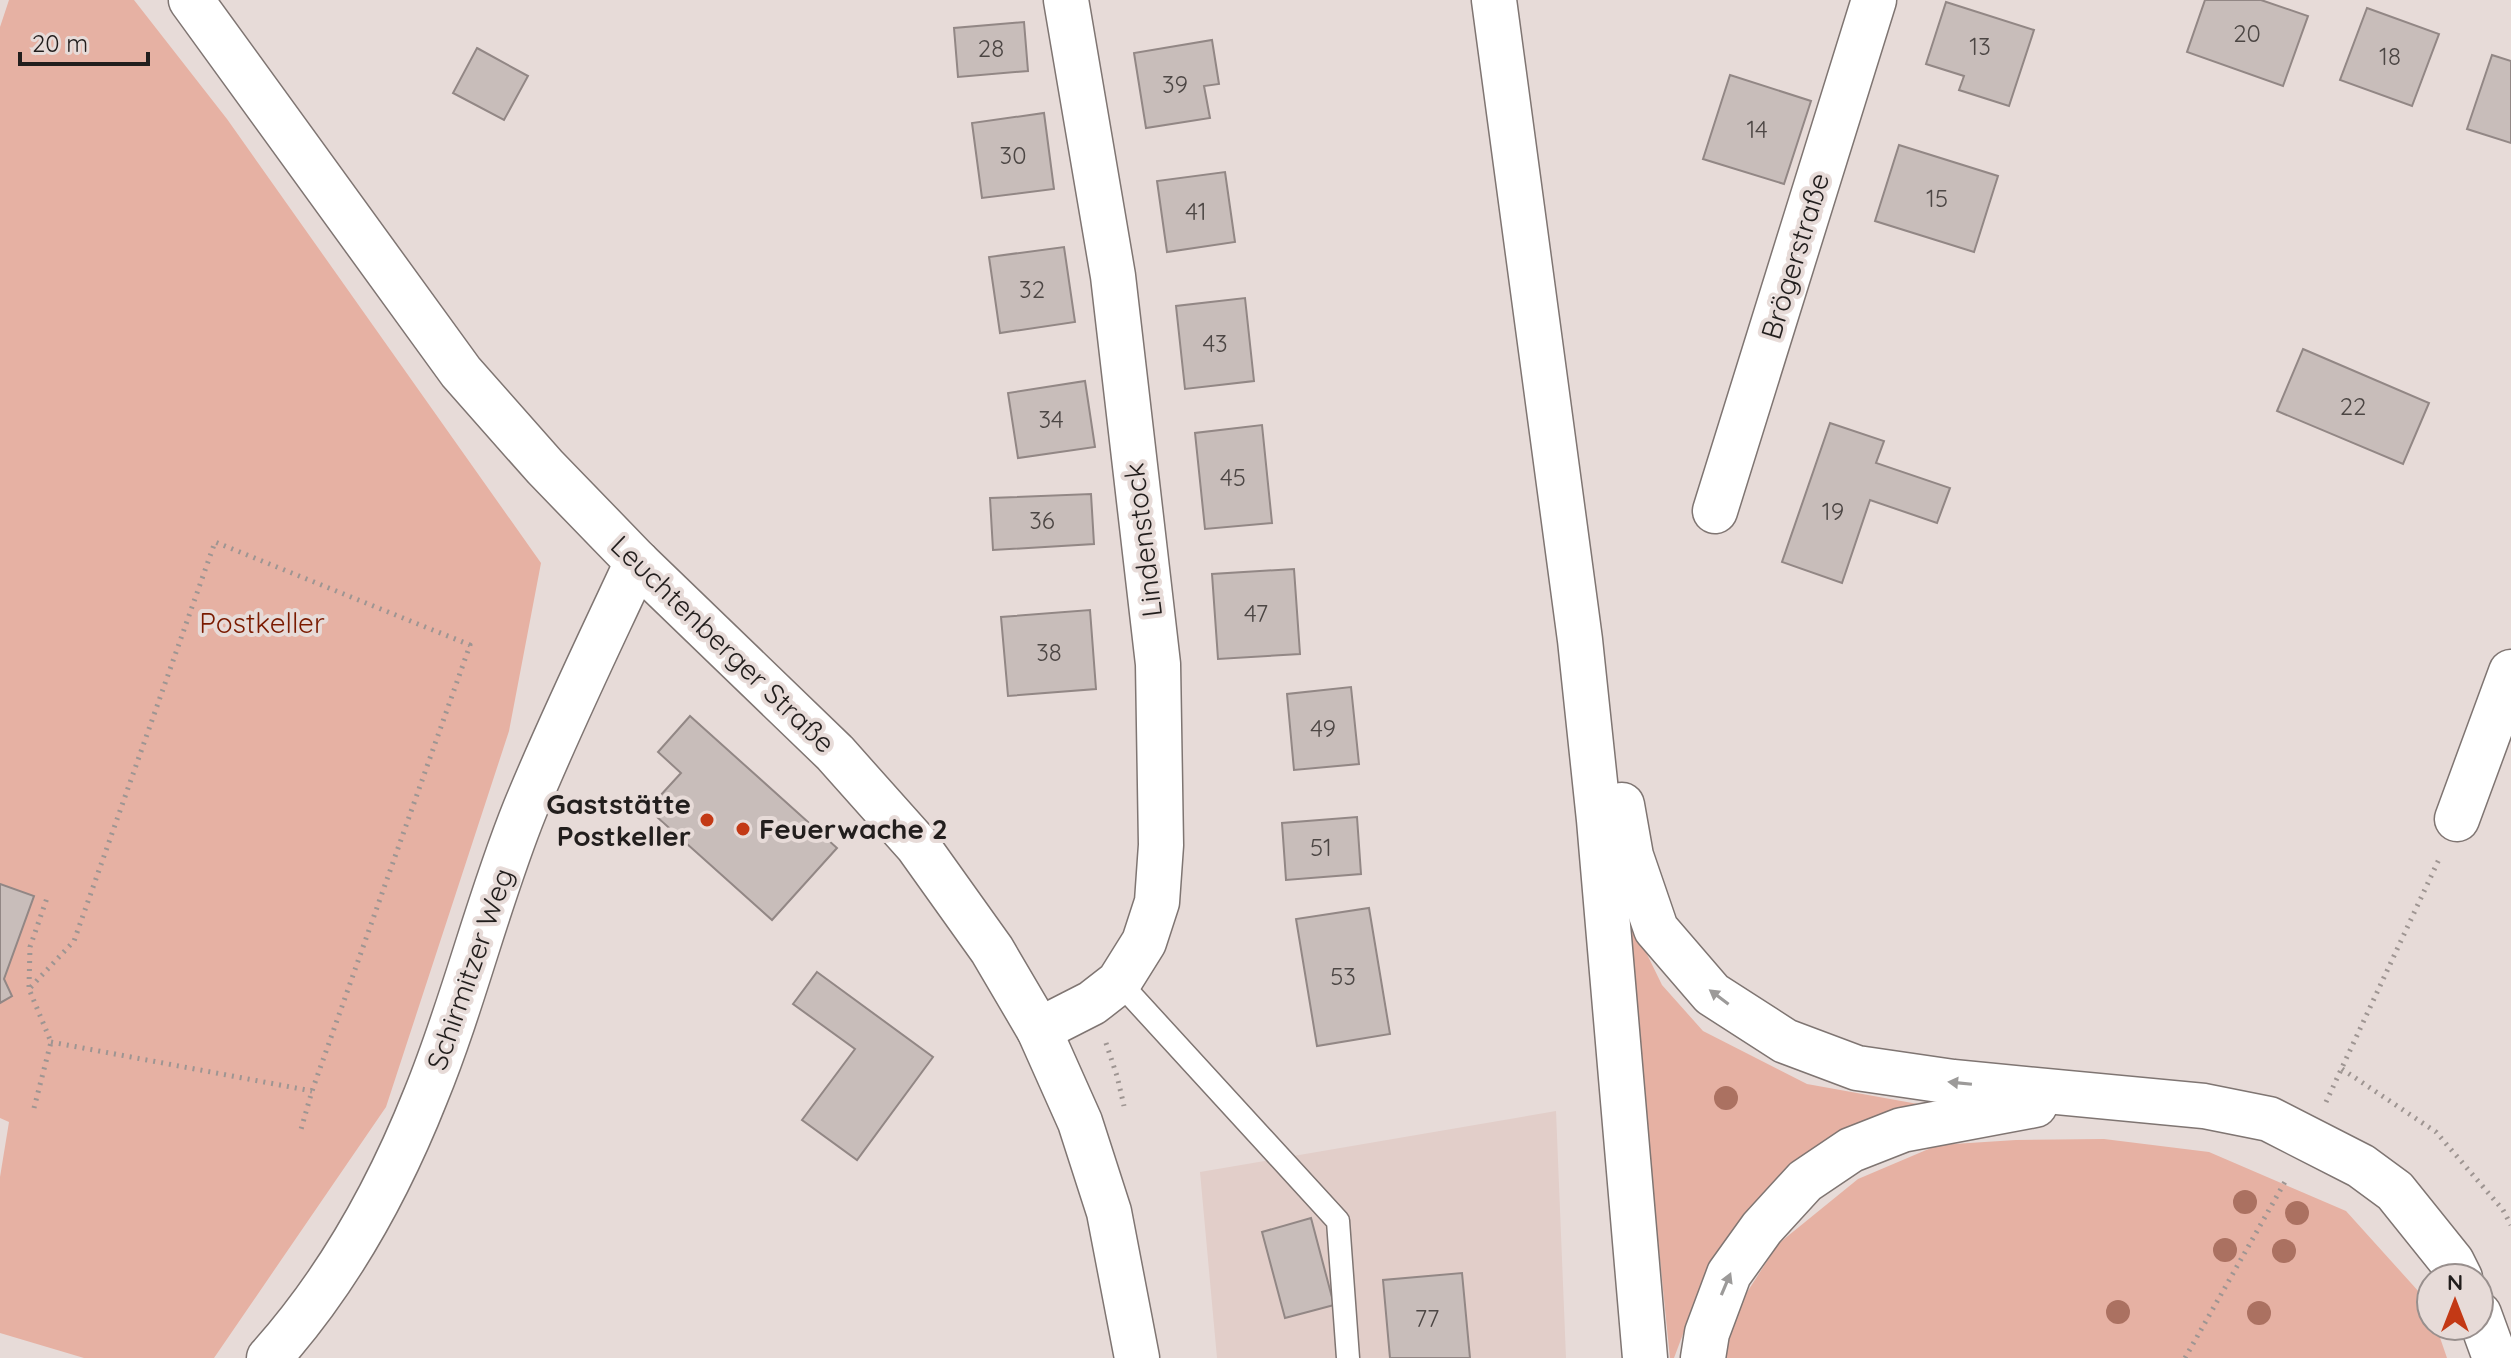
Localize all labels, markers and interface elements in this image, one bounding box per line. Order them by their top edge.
scale bar [20,16,148,66]
house number: 20 [2233,18,2261,48]
text: 20 m [32,28,88,58]
house number: 13 [1969,31,1991,61]
house number: 28 [978,33,1004,63]
house number: 18 [2379,41,2401,71]
house number: 39 [1162,69,1188,99]
house number: 14 [1746,114,1768,144]
house number: 30 [1000,140,1026,170]
street label: Brögerstraße [1753,168,1836,343]
house number: 15 [1926,183,1948,213]
house number: 41 [1185,196,1207,226]
house number: 32 [1019,274,1045,304]
house number: 43 [1202,328,1228,358]
house number: 22 [2340,391,2366,421]
house number: 34 [1038,404,1064,434]
street label: Lindenstock [1116,461,1169,619]
house number: 45 [1220,462,1246,492]
house number: 19 [1822,496,1844,526]
house number: 36 [1029,505,1055,535]
street label: Leuchtenberger Straße [604,527,843,760]
house number: 47 [1244,598,1268,628]
park label: Postkeller [199,605,325,640]
house number: 38 [1036,637,1062,667]
house number: 49 [1310,713,1336,743]
place label: Gaststätte Postkeller [546,786,691,853]
marker: Gaststätte Postkeller [698,811,716,829]
place label: Feuerwache 2 [759,811,948,846]
marker: Feuerwache 2 [734,820,752,838]
house number: 51 [1310,832,1332,862]
street label: Schirmitzer Weg [419,863,520,1074]
house number: 53 [1330,961,1356,991]
one-way arrow [1708,989,1730,1005]
one-way arrow [1947,1076,1972,1089]
north arrow [2415,1262,2495,1342]
text: N [2447,1268,2463,1296]
one-way arrow [1720,1272,1733,1296]
house number: 77 [1415,1303,1439,1333]

